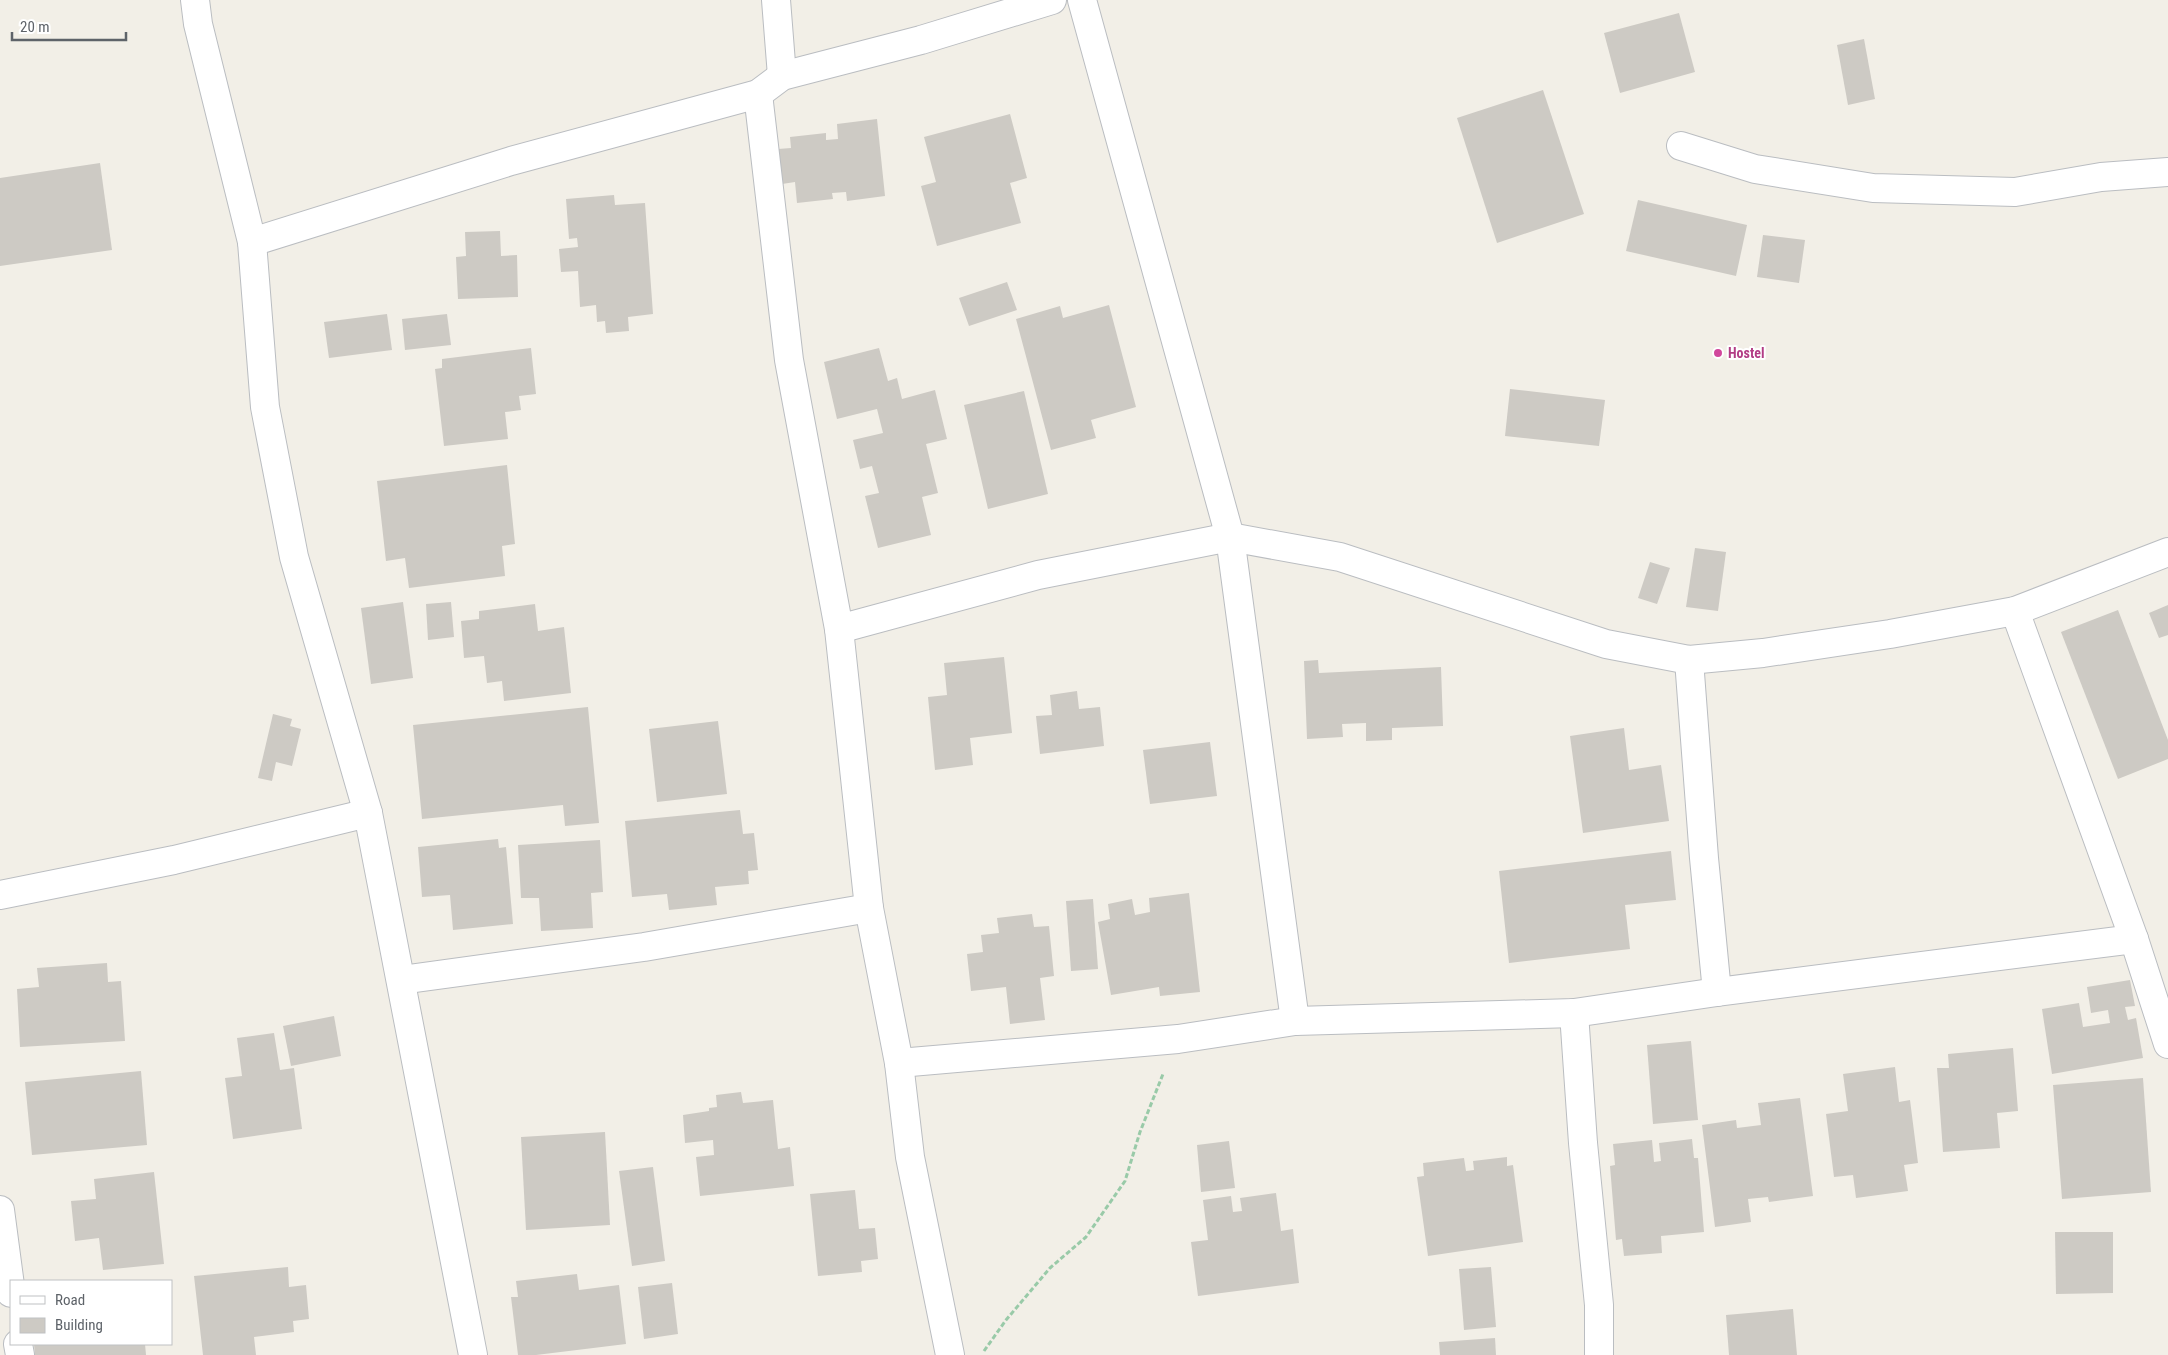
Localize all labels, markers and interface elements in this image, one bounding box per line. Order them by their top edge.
scale bar [12,10,126,42]
text: 20 m [20,18,50,36]
place label: Hostel [1728,345,1764,361]
marker: Hostel [1712,347,1724,359]
legend [10,1280,172,1345]
text: Road [55,1291,85,1309]
text: Building [55,1316,103,1334]

